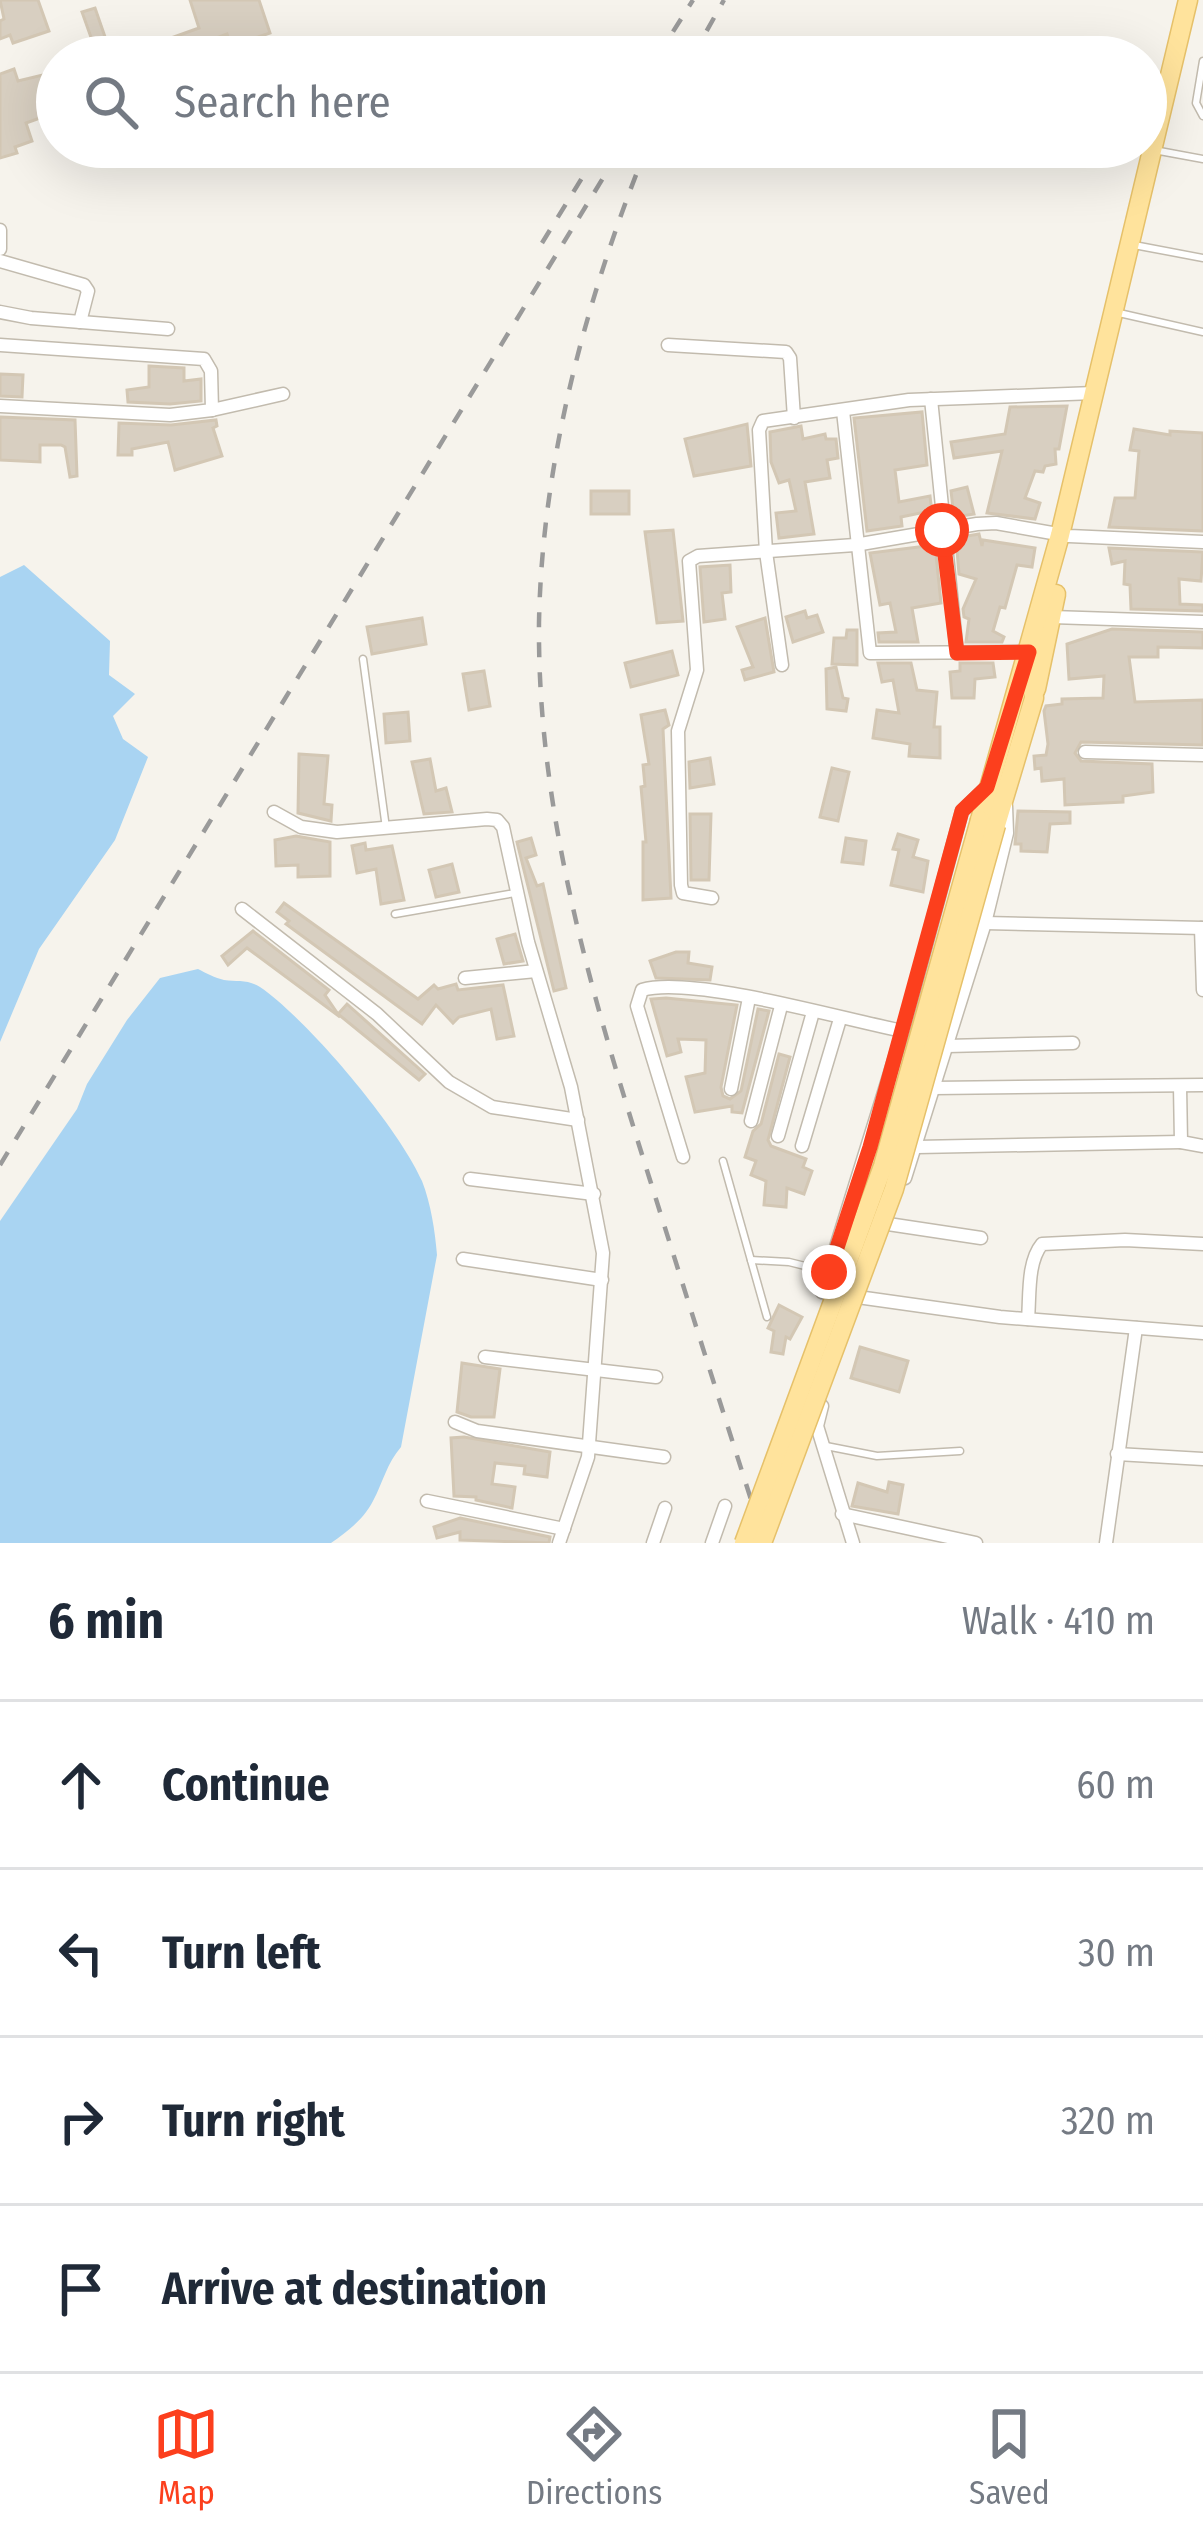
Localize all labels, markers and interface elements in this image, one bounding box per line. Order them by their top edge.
search box [36,36,1167,168]
icon: search [78,69,144,135]
text: Search here [174,75,391,129]
route start [915,503,969,557]
route end [802,1245,856,1299]
text: 6 min [48,1590,164,1652]
text: Walk · 410 m [962,1598,1155,1644]
icon: ahead [48,1752,114,1818]
text: Continue [162,1758,330,1812]
text: 60 m [1076,1762,1155,1808]
icon: left [48,1920,114,1986]
text: Turn left [162,1926,321,1980]
text: 30 m [1078,1930,1155,1976]
icon: right [48,2088,114,2154]
text: Turn right [162,2094,345,2148]
text: 320 m [1061,2098,1155,2144]
icon: arrive [48,2256,114,2322]
text: Arrive at destination [162,2262,547,2316]
tab: Map [153,2401,219,2513]
tab: Directions [526,2401,662,2513]
tab: Saved [969,2401,1050,2513]

